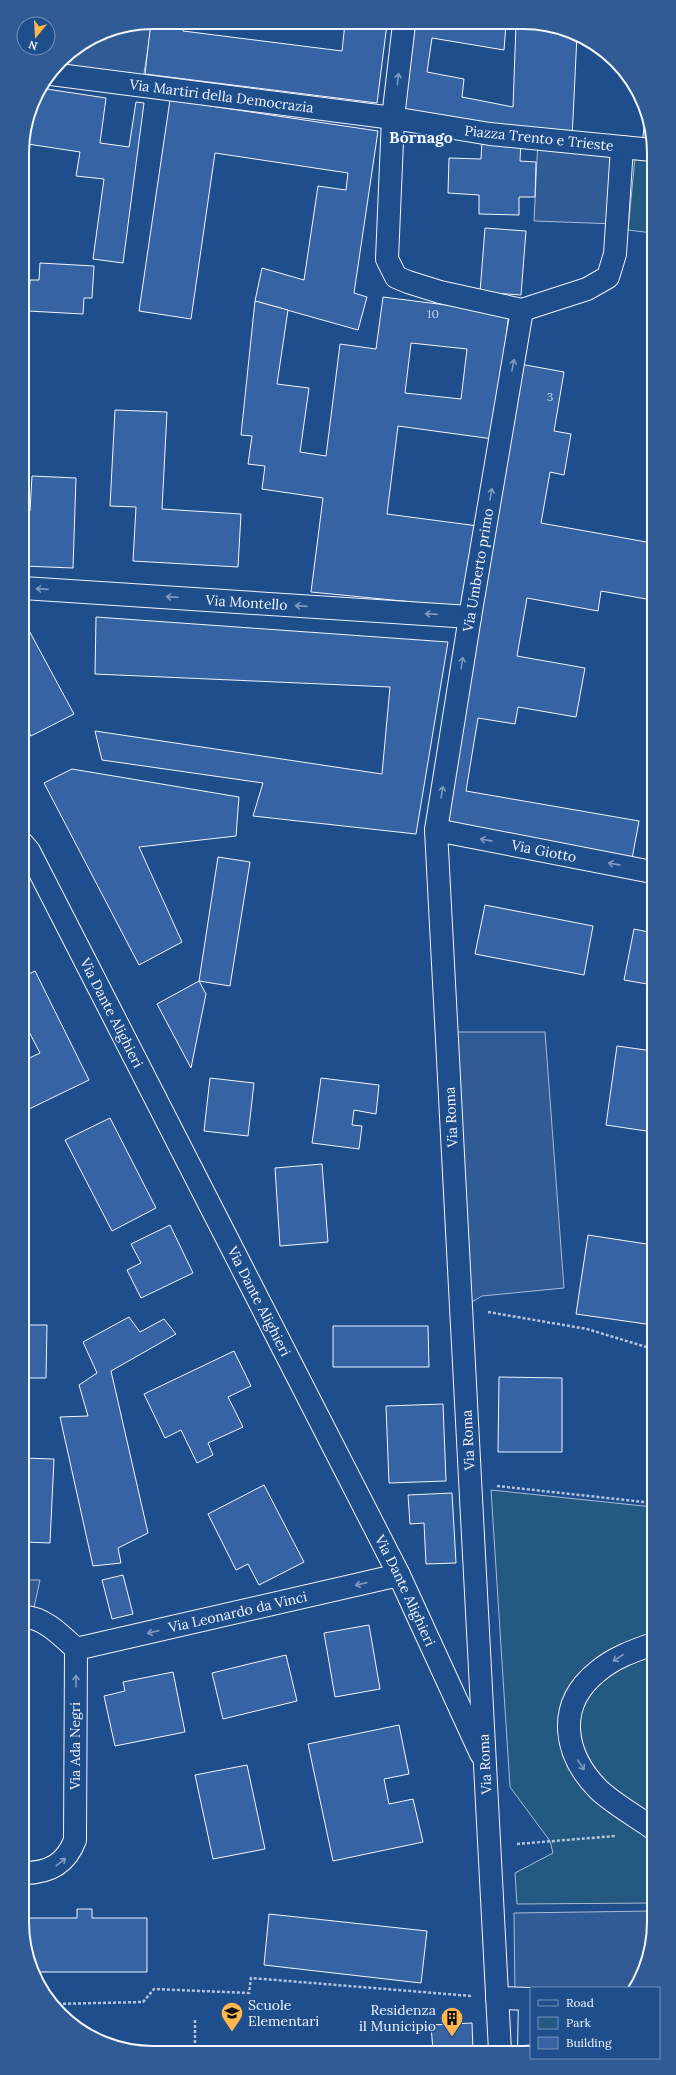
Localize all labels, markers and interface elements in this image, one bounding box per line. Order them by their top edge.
north arrow [16,16,56,56]
text: N [26,37,39,53]
one-way arrow [394,73,402,86]
street label: Via Martiri della Democrazia [128,75,315,117]
street label: Piazza Trento e Trieste [464,121,615,155]
district label: Bornago [389,127,453,147]
house number: 10 [427,306,439,321]
one-way arrow [509,359,517,372]
house number: 3 [547,389,554,404]
one-way arrow [487,488,495,501]
street label: Via Umberto primo [459,507,497,634]
one-way arrow [36,585,49,592]
street label: Via Montello [204,591,288,614]
one-way arrow [166,594,179,601]
one-way arrow [295,602,308,609]
one-way arrow [425,611,438,618]
one-way arrow [459,657,467,670]
one-way arrow [438,786,446,799]
one-way arrow [480,836,493,844]
street label: Via Giotto [509,836,578,866]
one-way arrow [608,860,621,868]
street label: Via Dante Alighieri [76,954,147,1071]
street label: Via Roma [440,1086,462,1149]
street label: Via Dante Alighieri [223,1243,295,1359]
street label: Via Roma [457,1409,479,1472]
street label: Via Dante Alighieri [371,1531,439,1649]
one-way arrow [355,1581,368,1588]
street label: Via Leonardo da Vinci [166,1587,309,1637]
one-way arrow [146,1628,159,1636]
one-way arrow [612,1654,623,1663]
one-way arrow [72,1675,80,1688]
street label: Via Ada Negri [66,1702,84,1791]
street label: Via Roma [474,1733,496,1796]
one-way arrow [577,1759,585,1770]
one-way arrow [55,1858,66,1866]
legend [530,1987,660,2059]
text: Road [566,1995,594,2010]
place label: Scuole Elementari [248,1996,319,2030]
school or university icon: Scuole Elementari [219,2000,245,2033]
place label: Residenza il Municipio [359,2001,436,2035]
building icon: Residenza il Municipio [439,2005,465,2038]
text: Park [566,2015,592,2030]
text: Building [566,2035,612,2050]

